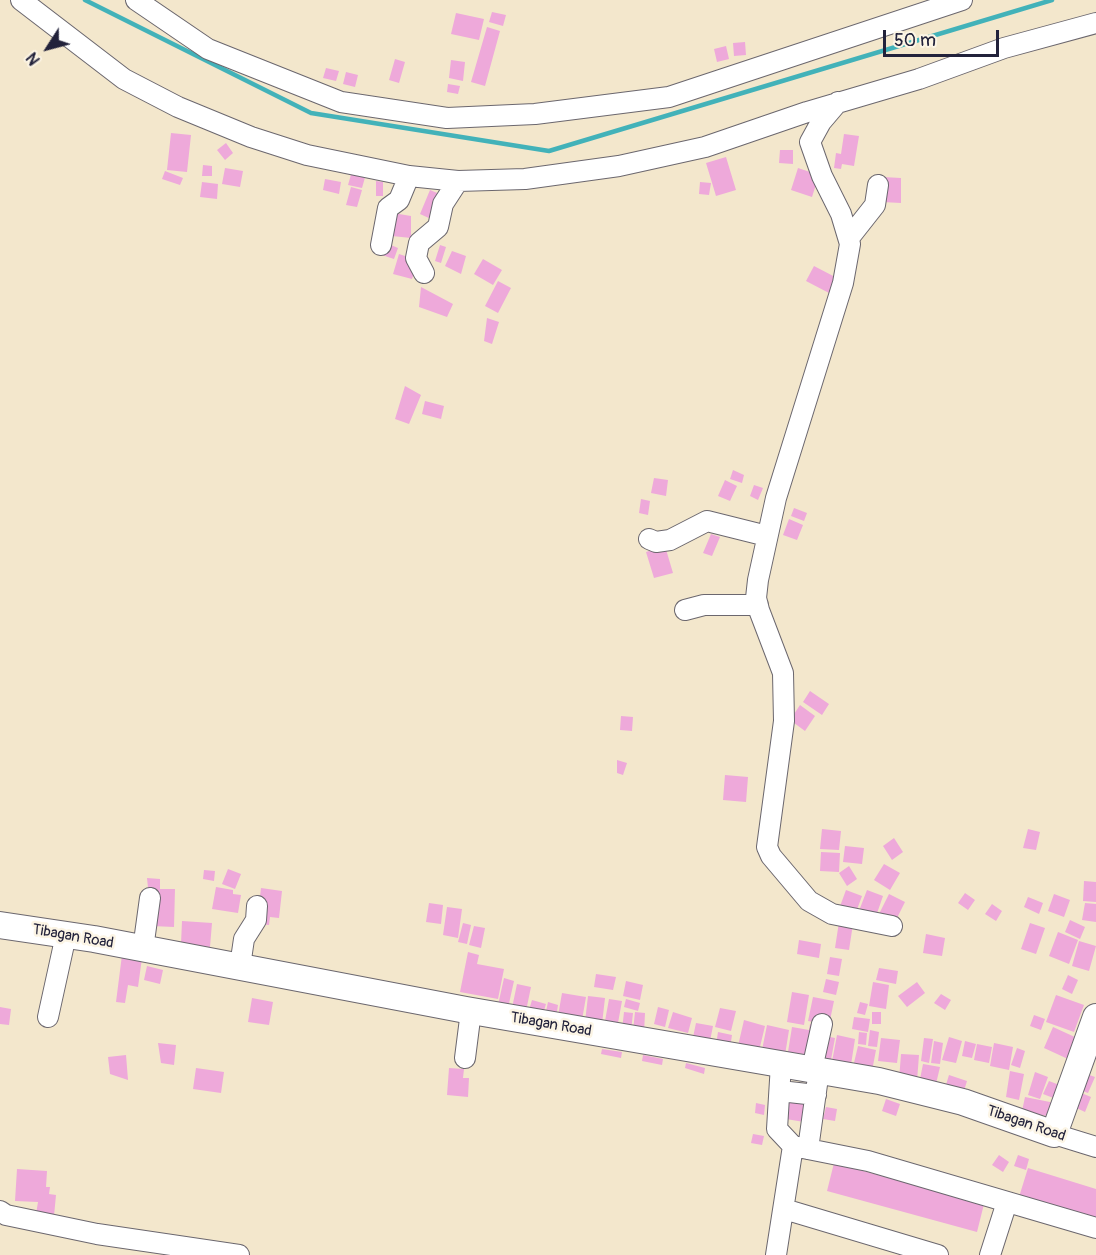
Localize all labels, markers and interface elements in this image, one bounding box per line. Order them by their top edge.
north arrow [18,18,78,78]
scale bar [886,18,1002,56]
text: 50 m [894,29,936,52]
text: N [22,48,45,69]
street label: Tibagan Road [31,921,115,953]
street label: Tibagan Road [509,1009,593,1041]
street label: Tibagan Road [984,1102,1068,1146]

